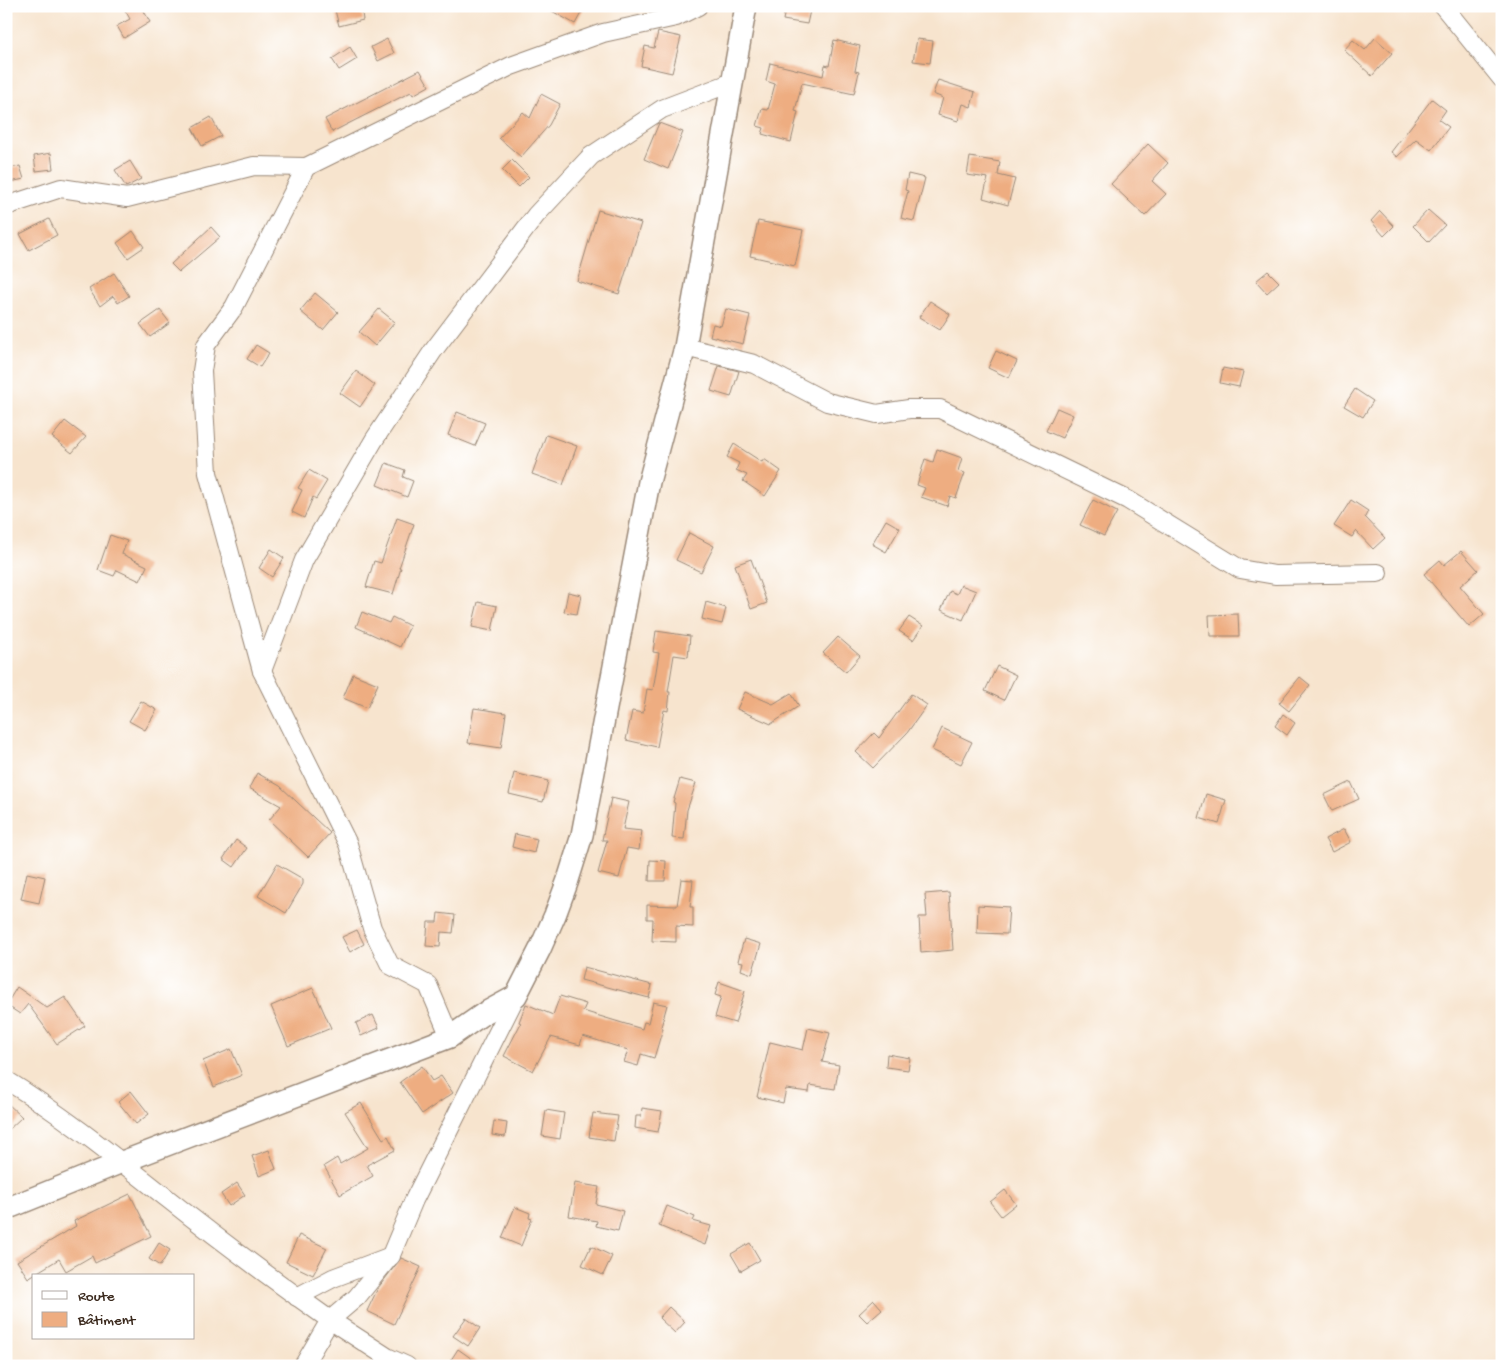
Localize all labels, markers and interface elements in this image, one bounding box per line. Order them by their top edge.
legend [32,1274,195,1340]
text: Route [78,1288,115,1306]
text: Bâtiment [77,1312,137,1330]

